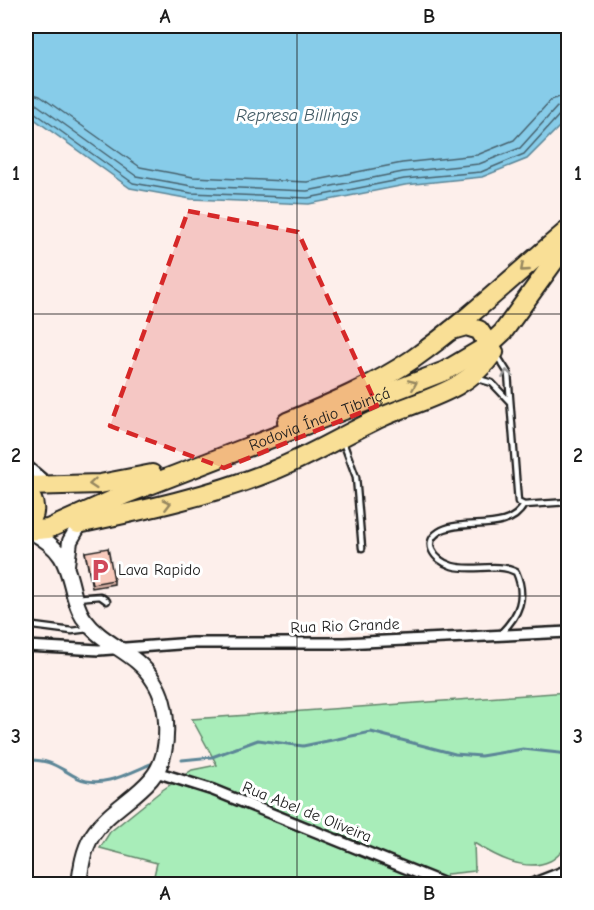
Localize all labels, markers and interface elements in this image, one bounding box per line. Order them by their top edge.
text: A [159,5,171,28]
text: B [423,5,435,28]
water label: Represa Billings [236,105,358,126]
text: 1 [12,162,20,185]
text: 1 [574,162,582,185]
one-way arrow [520,261,531,272]
one-way arrow [501,370,514,380]
one-way arrow [407,379,418,391]
street label: Rodovia Índio Tibiriçá [246,384,393,455]
text: 2 [11,444,21,467]
text: 2 [573,444,583,467]
one-way arrow [88,477,98,490]
one-way arrow [161,499,171,512]
parking icon: Lava Rapido [87,557,113,583]
place label: Lava Rapido [118,561,201,579]
street label: Rua Rio Grande [290,615,400,637]
text: 3 [11,725,21,748]
text: 3 [573,725,583,748]
street label: Rua Abel de Oliveira [240,778,374,846]
text: A [159,882,171,905]
text: B [423,882,435,905]

